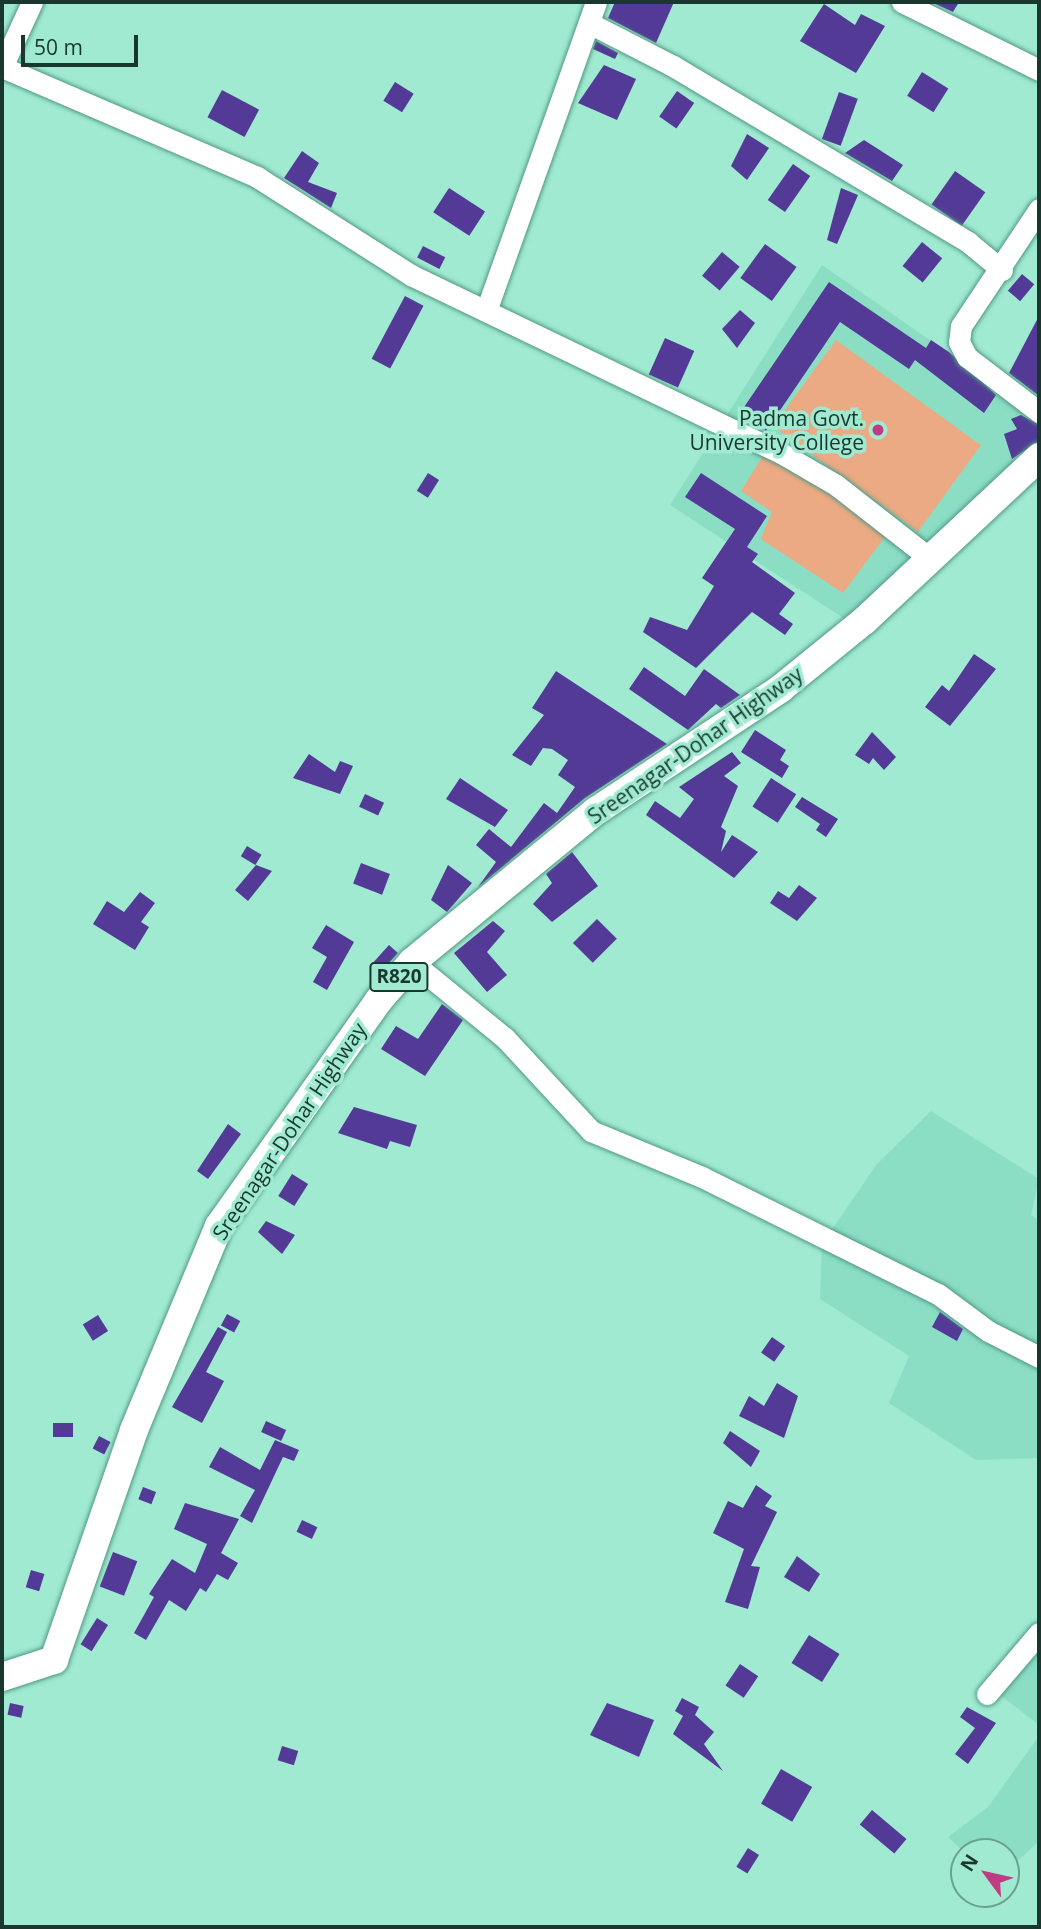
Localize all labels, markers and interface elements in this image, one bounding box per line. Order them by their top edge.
scale bar [24,21,142,65]
text: 50 m [34,33,83,61]
place label: Padma Govt. University College [689,405,864,455]
marker: Padma Govt. University College [870,422,886,438]
street label: Sreenagar-Dohar Highway [583,661,807,829]
road number: R820 [369,962,429,993]
street label: Sreenagar-Dohar Highway [207,1018,371,1244]
north arrow [950,1838,1020,1908]
text: N [954,1849,984,1876]

